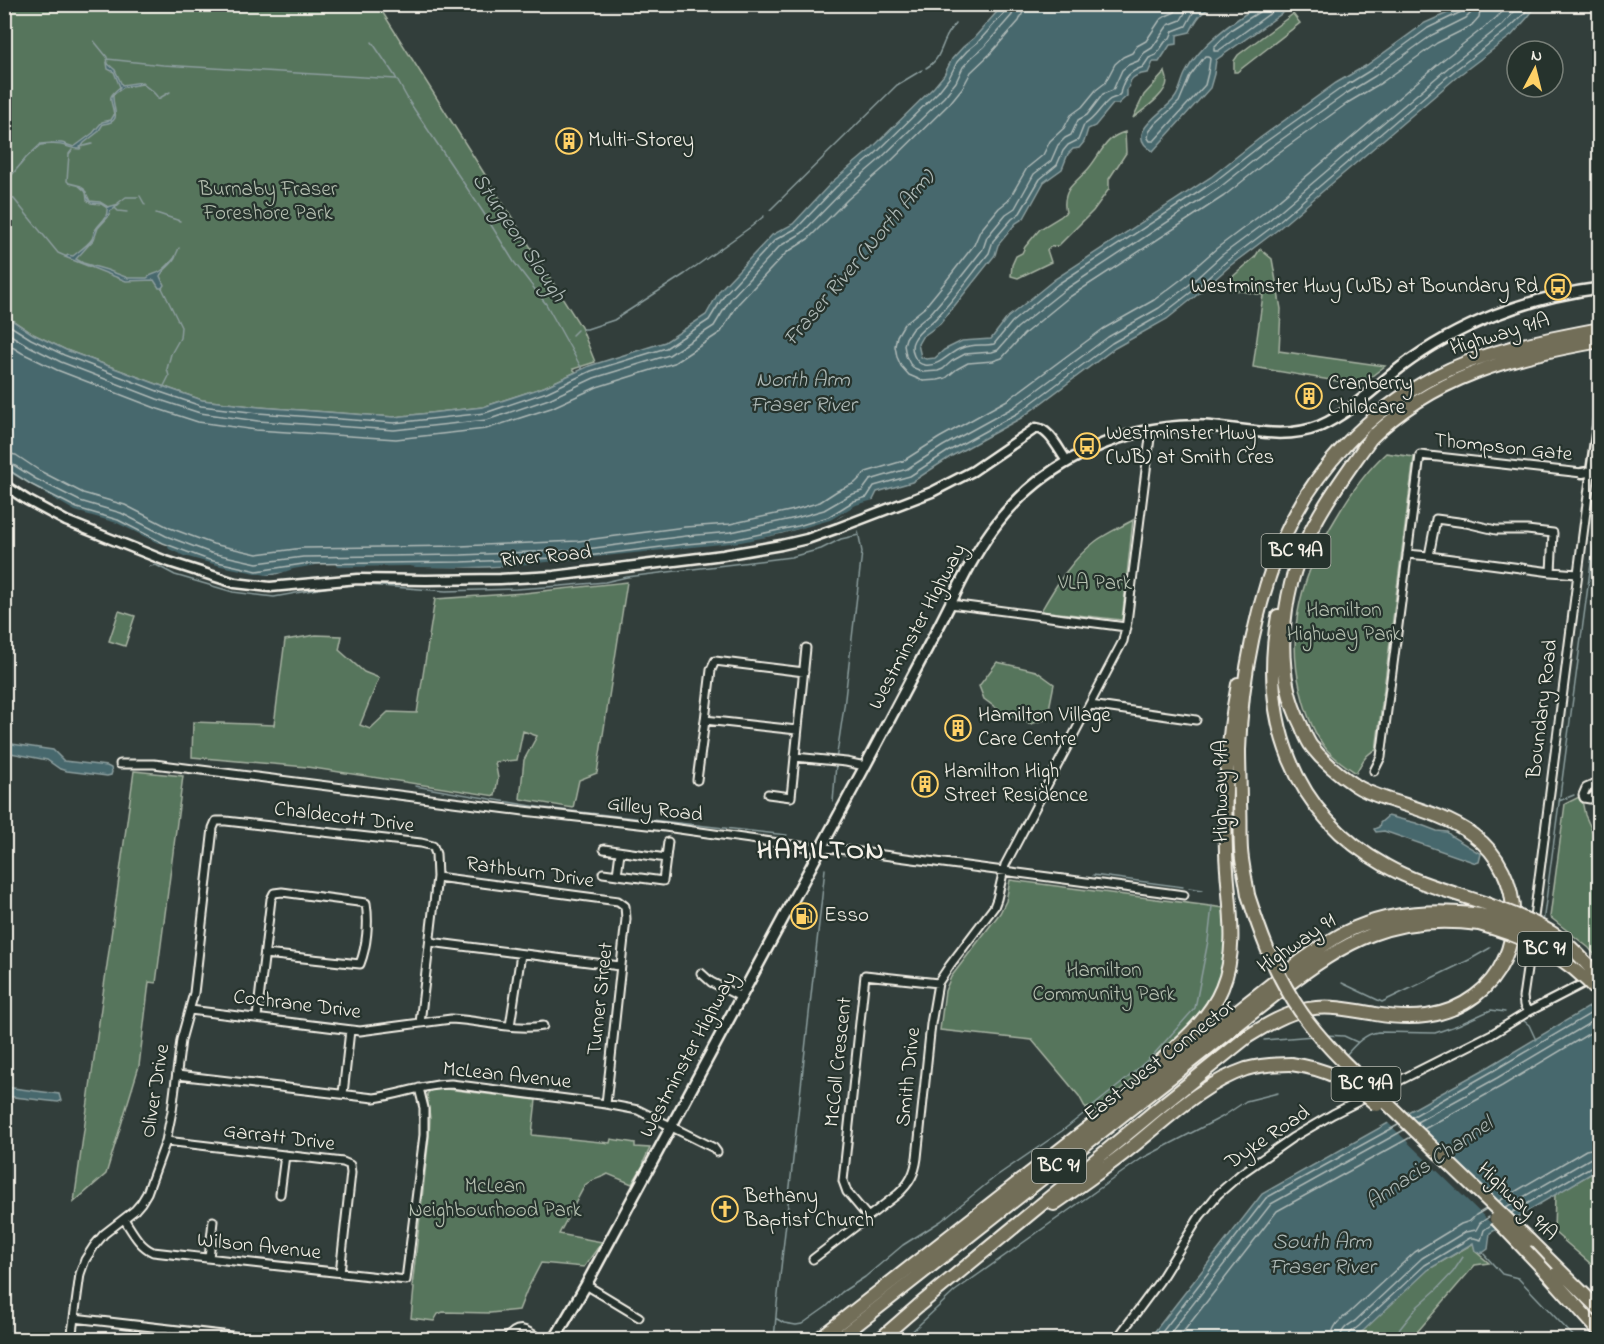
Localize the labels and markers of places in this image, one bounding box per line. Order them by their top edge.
building icon: Multi-Storey [554,126,584,156]
place label: Multi-Storey [588,126,694,158]
place label: Westminster Hwy (WB) at Boundary Rd [1191,272,1538,304]
bus stop icon: Westminster Hwy (WB) at Boundary Rd [1543,272,1573,302]
place label: Cranberry Childcare [1328,369,1413,423]
building icon: Cranberry Childcare [1294,381,1324,411]
place label: Westminster Hwy (WB) at Smith Cres [1106,419,1274,473]
bus stop icon: Westminster Hwy (WB) at Smith Cres [1072,431,1102,461]
place label: Hamilton Village Care Centre [978,701,1111,755]
building icon: Hamilton Village Care Centre [943,713,973,743]
place label: Hamilton High Street Residence [944,757,1089,811]
building icon: Hamilton High Street Residence [910,769,940,799]
fuel station icon: Esso [789,901,819,931]
place label: Esso [824,901,869,931]
place label: Bethany Baptist Church [743,1182,874,1236]
church icon: Bethany Baptist Church [710,1194,740,1224]

